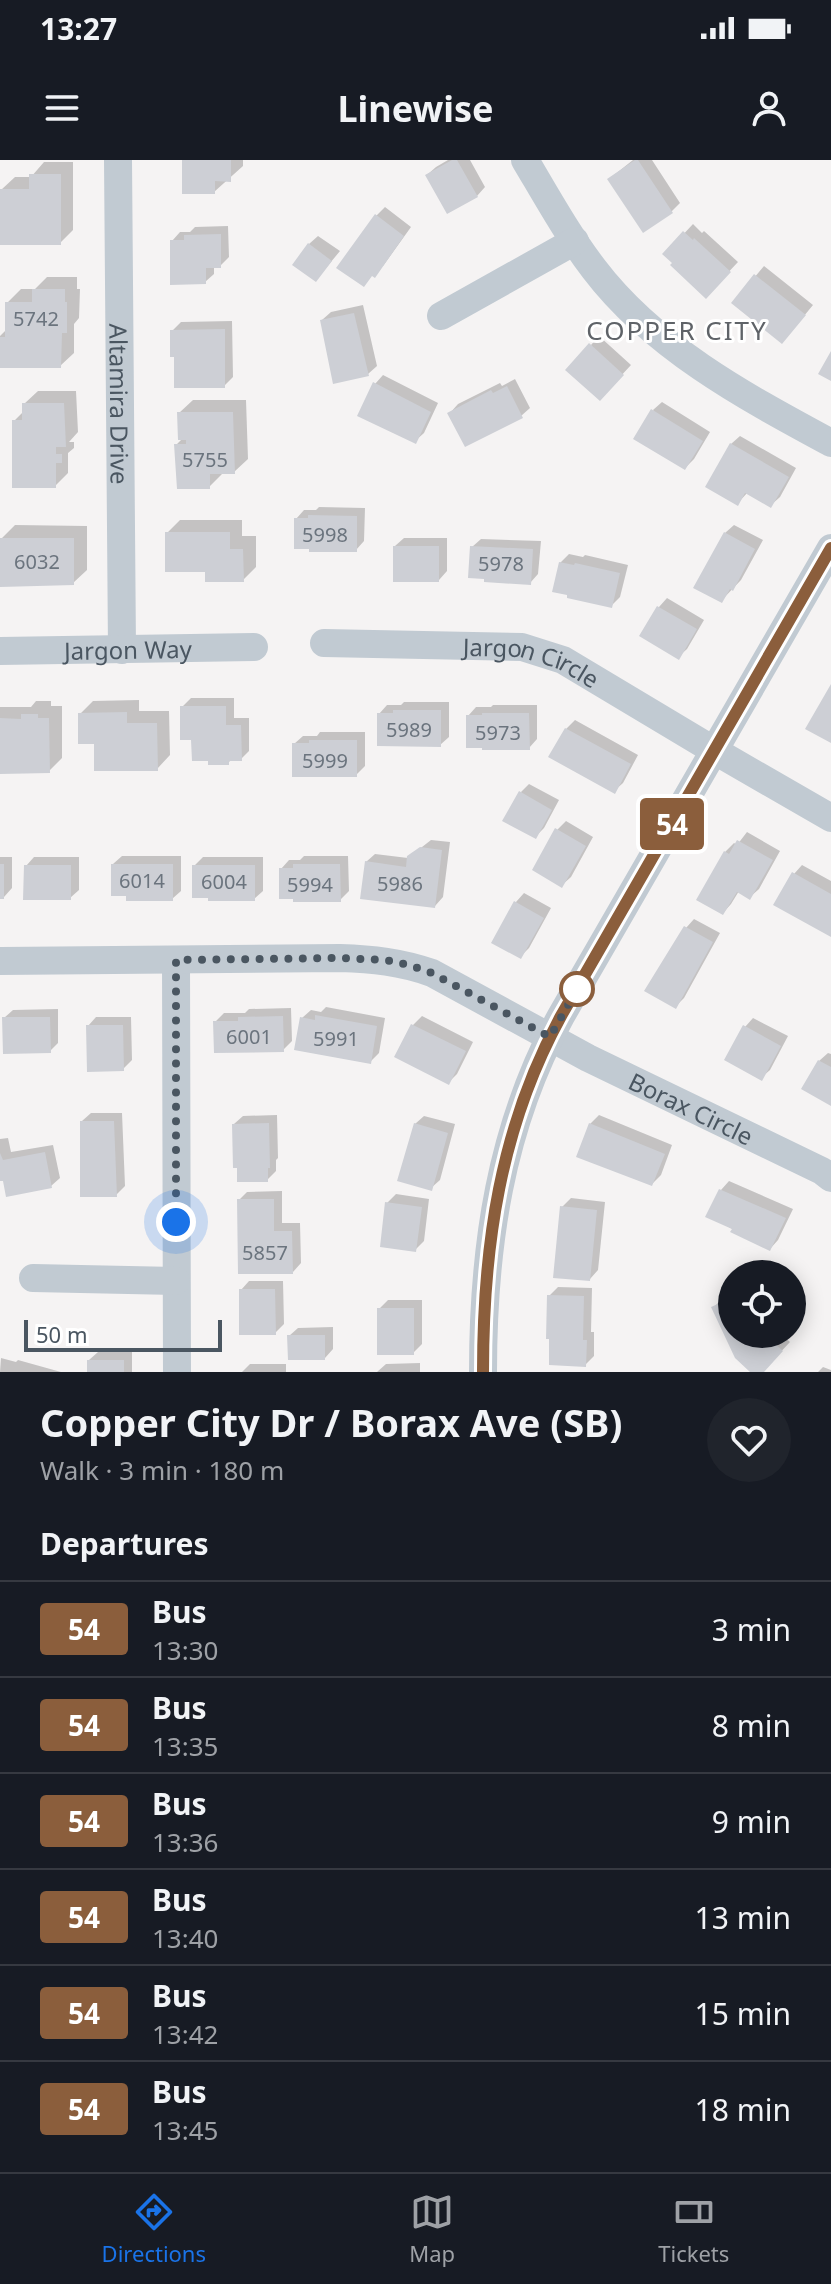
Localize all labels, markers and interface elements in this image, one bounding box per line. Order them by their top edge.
text: 13:27 [40,8,117,49]
text: Linewise [337,84,494,133]
icon: menu [40,86,84,130]
icon: person [747,86,791,130]
house number: 5742 [13,305,59,332]
district label: COPPER CITY [586,312,768,348]
street label: Altamira Drive [103,323,137,485]
house number: 5755 [182,446,228,473]
house number: 5998 [302,521,348,548]
house number: 6032 [14,548,60,575]
house number: 5978 [478,550,524,577]
street label: Jargon Circle [461,629,606,695]
street label: Jargon Way [62,631,193,667]
house number: 5989 [386,716,432,743]
house number: 5973 [475,719,521,746]
house number: 5999 [302,747,348,774]
line badge: 54 [636,798,708,850]
text: 54 [656,805,688,843]
house number: 6014 [119,867,165,894]
house number: 6004 [201,868,247,895]
house number: 5986 [377,870,423,897]
house number: 5994 [287,871,333,898]
unlabelled marker [560,972,594,1006]
house number: 6001 [226,1023,272,1050]
house number: 5991 [313,1025,359,1052]
street label: Borax Circle [624,1064,759,1152]
your location [156,1202,196,1242]
house number: 5857 [242,1239,288,1266]
map controls [718,1260,806,1348]
button: locate [718,1260,806,1348]
scale bar [24,1316,222,1352]
text: 50 m [36,1319,87,1349]
text: Copper City Dr / Borax Ave (SB) [40,1396,622,1448]
button: heart [707,1398,791,1482]
text: Walk · 3 min · 180 m [40,1452,284,1488]
text: Departures [40,1523,209,1564]
text: Bus [152,1591,207,1632]
text: 3 min [712,1609,791,1650]
text: 54 [68,1610,100,1648]
text: 13:30 [152,1632,218,1668]
text: Bus [152,1687,207,1728]
text: 8 min [712,1705,791,1746]
text: 54 [68,1706,100,1744]
text: 13:35 [152,1728,218,1764]
text: Bus [152,1783,207,1824]
text: 9 min [712,1801,791,1842]
text: 54 [68,1802,100,1840]
text: 13:36 [152,1824,218,1860]
text: Bus [152,1879,207,1920]
text: 13 min [695,1897,791,1938]
text: 54 [68,1898,100,1936]
text: 13:40 [152,1920,218,1956]
text: Bus [152,1975,207,2016]
text: 15 min [695,1993,791,2034]
text: 54 [68,1994,100,2032]
text: 13:42 [152,2016,218,2052]
text: Bus [152,2071,207,2112]
text: 18 min [695,2089,791,2130]
text: 54 [68,2090,100,2128]
text: 13:45 [152,2112,218,2148]
tab: Directions [102,2190,206,2268]
tab: Map [409,2190,455,2268]
tab: Tickets [658,2190,729,2268]

